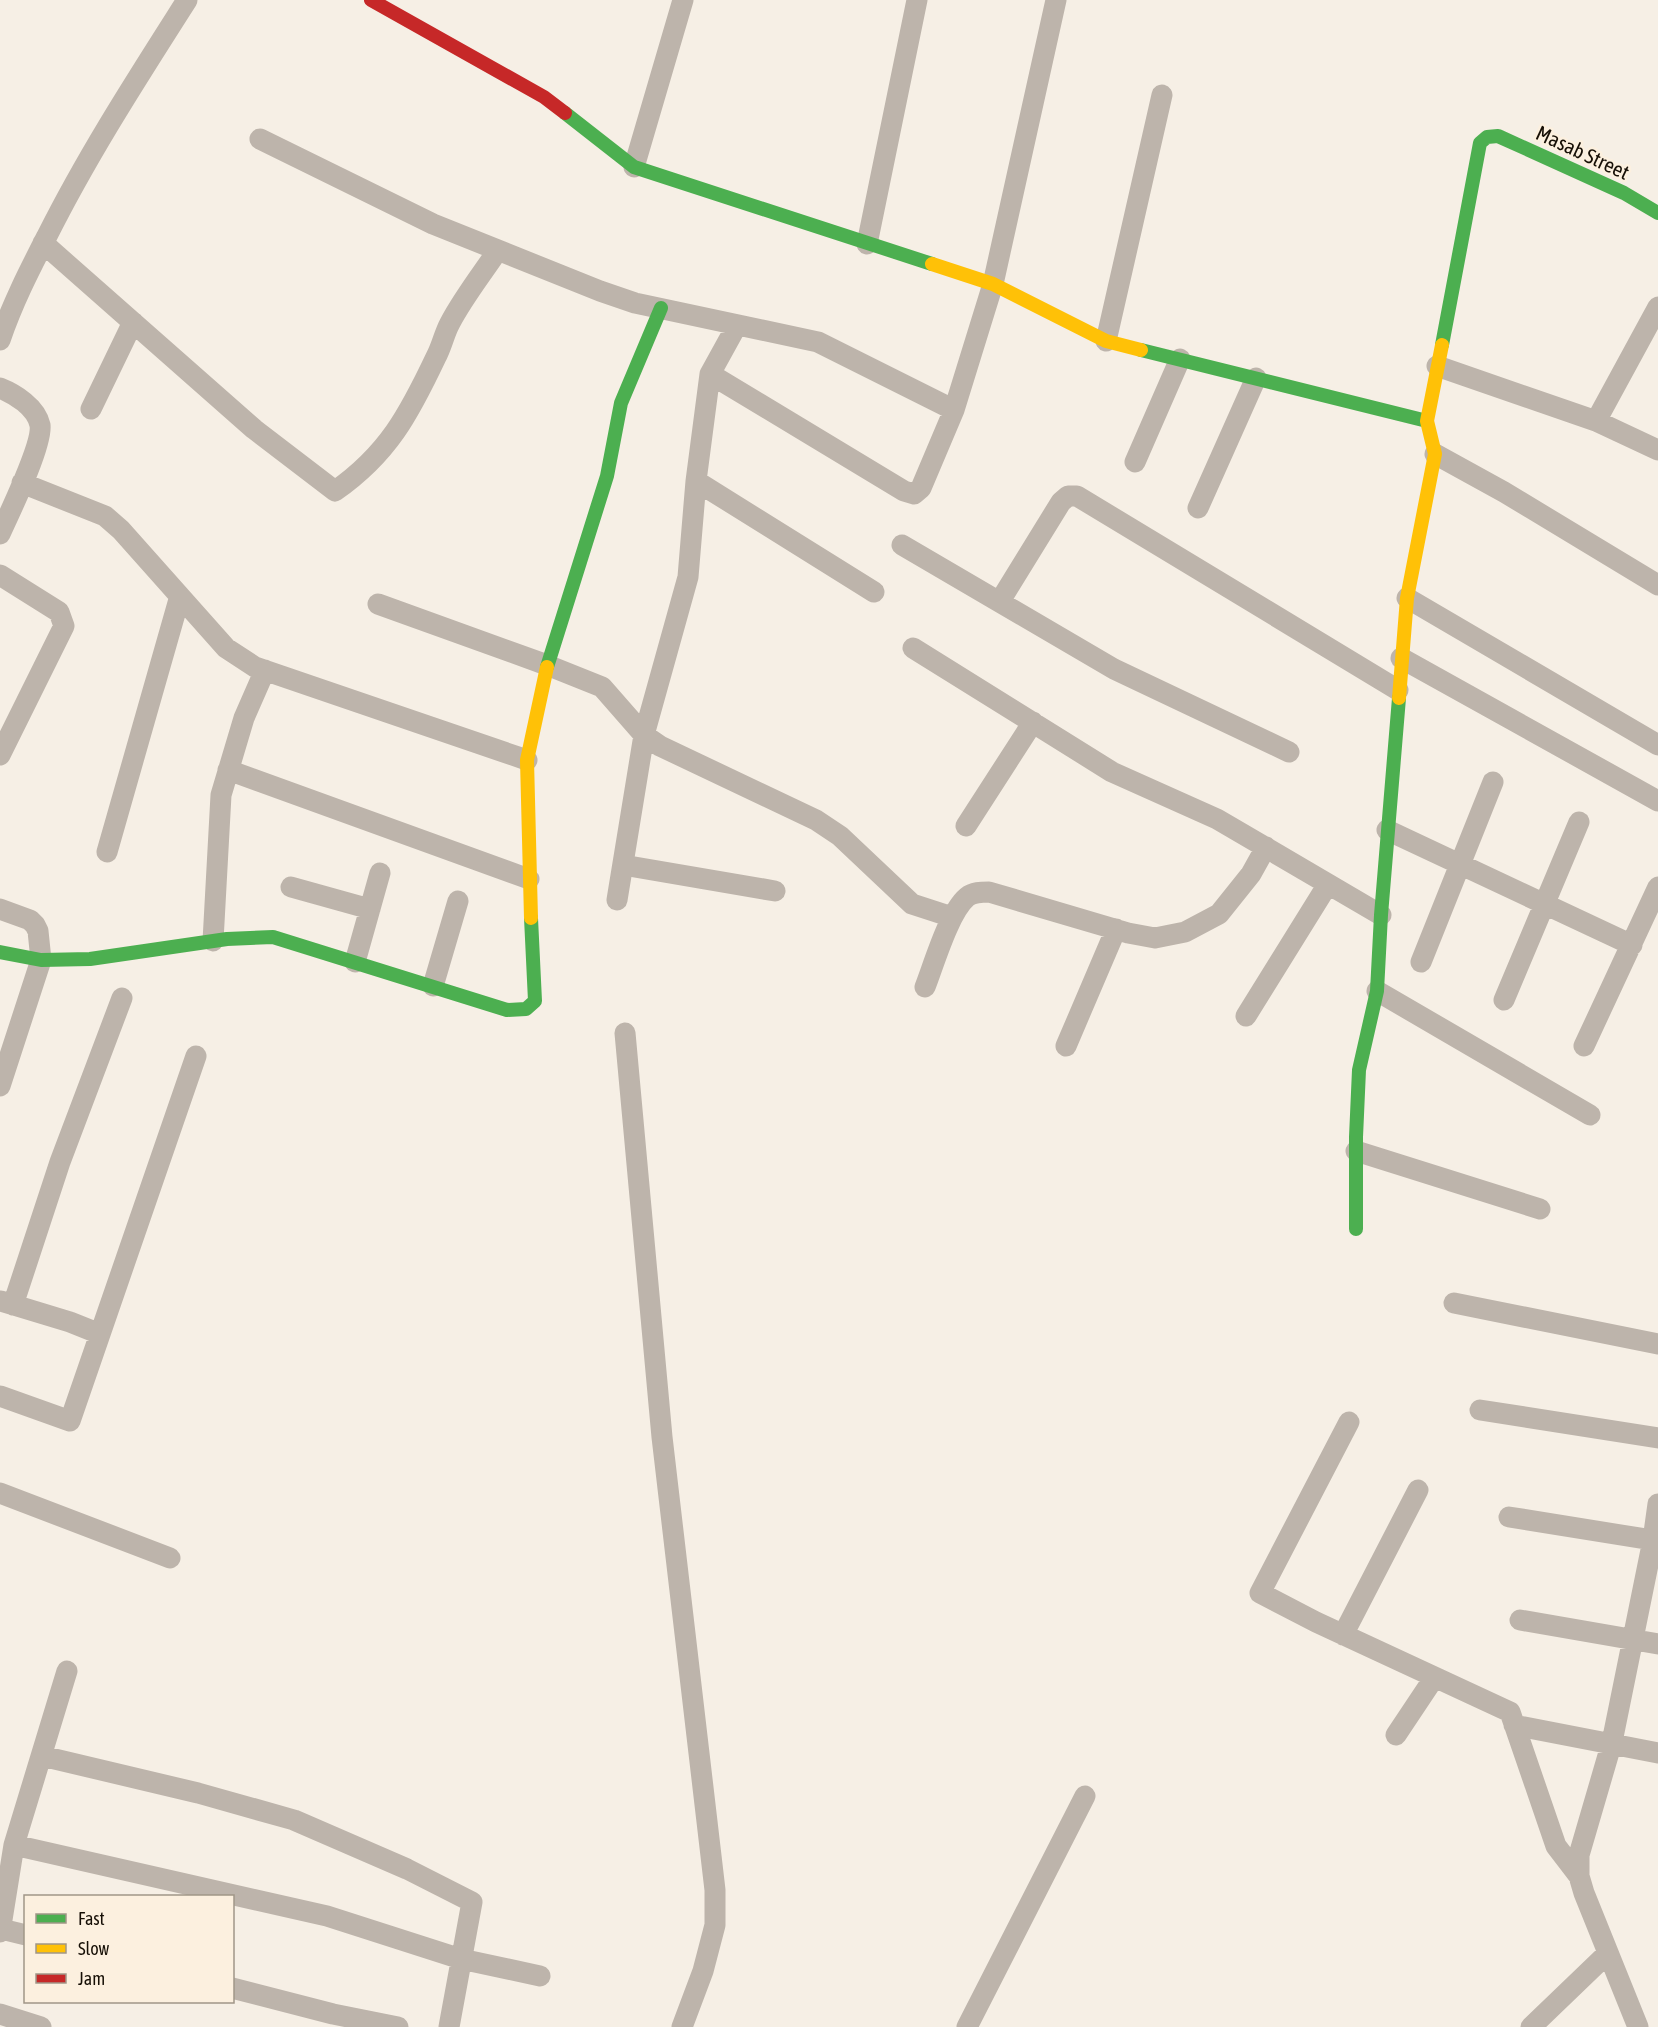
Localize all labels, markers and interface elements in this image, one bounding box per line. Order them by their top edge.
street label: Masab Street [1533,120,1633,184]
legend [24,1895,234,2003]
text: Fast [78,1908,105,1929]
text: Slow [78,1938,109,1959]
text: Jam [78,1968,105,1989]

